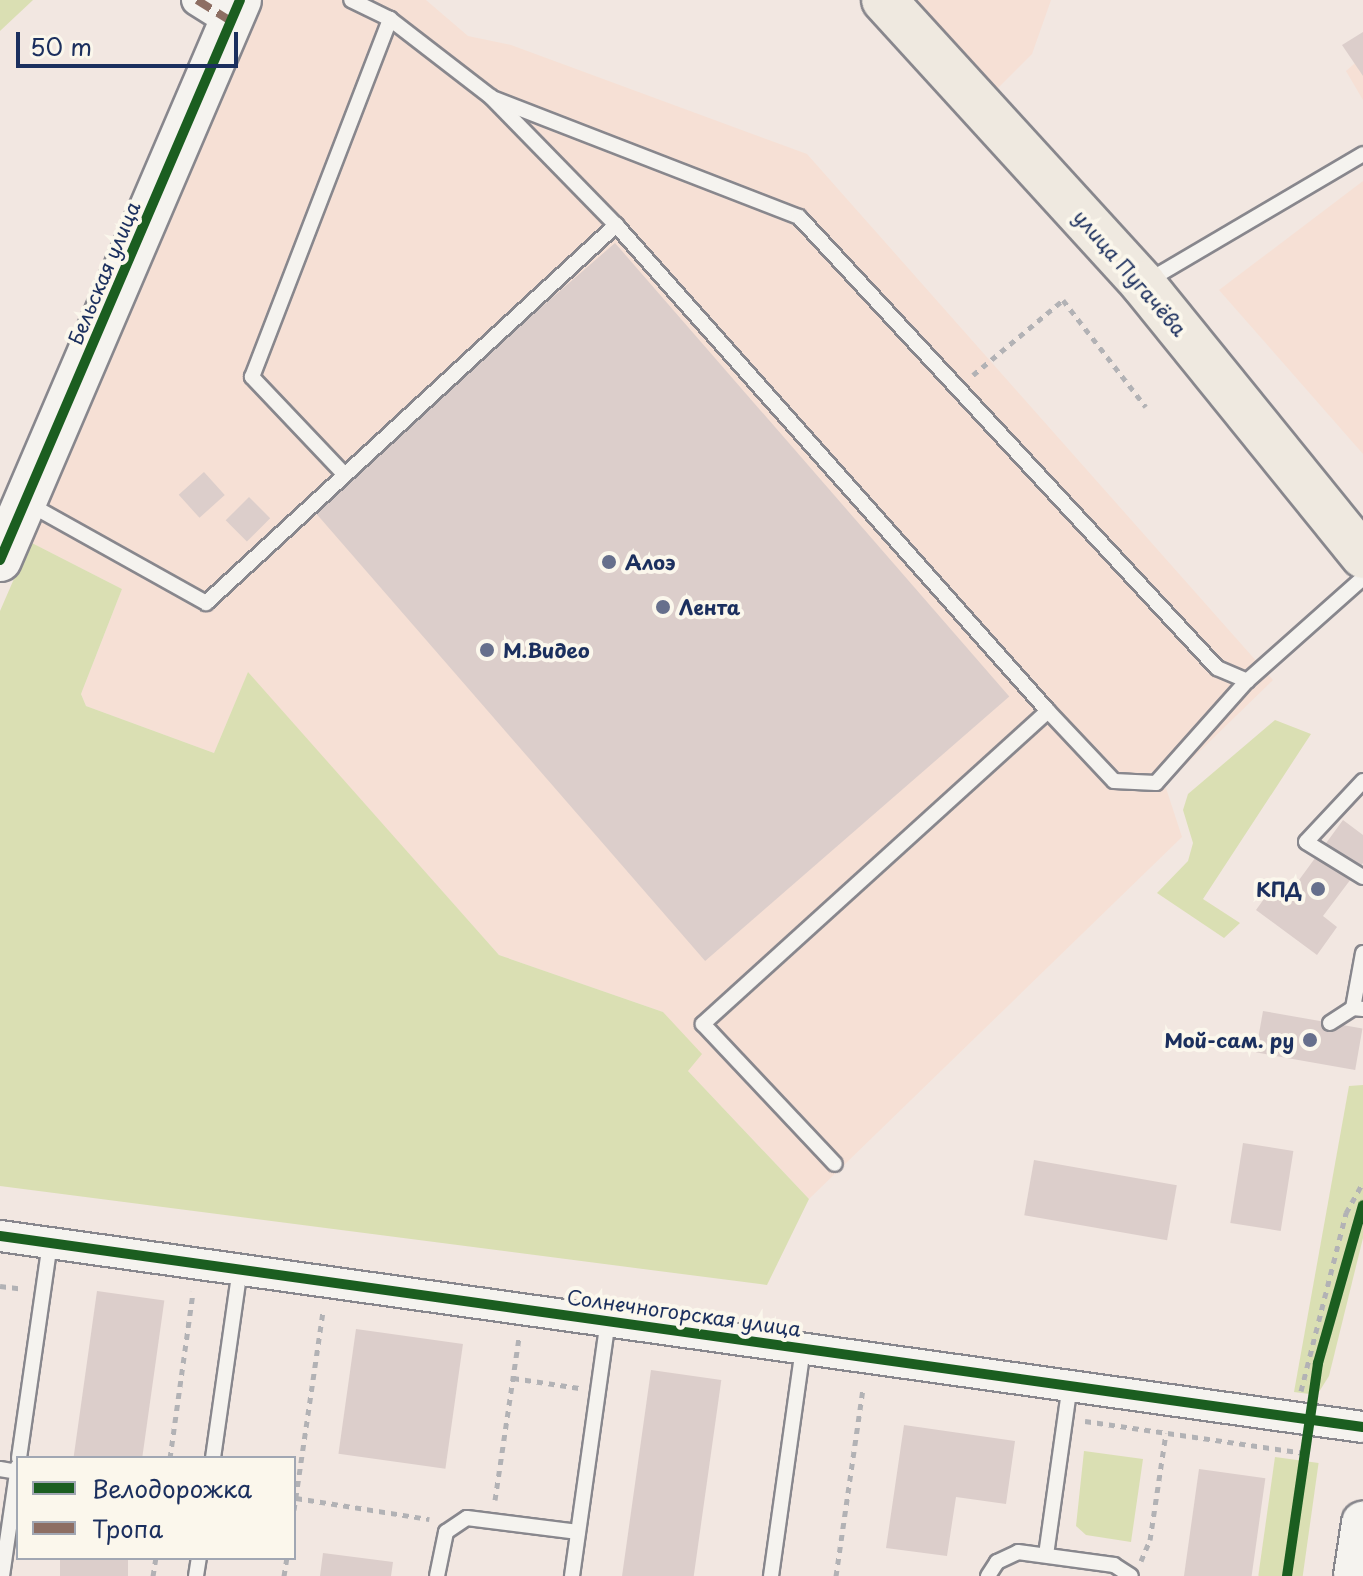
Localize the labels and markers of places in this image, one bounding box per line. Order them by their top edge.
place label: Алоэ [625,550,675,574]
marker: Алоэ [600,553,618,571]
place label: Лента [679,595,740,619]
marker: Лента [654,598,672,616]
place label: М.Видео [503,638,590,662]
marker: М.Видео [478,641,496,659]
place label: КПД [1256,877,1302,901]
marker: КПД [1309,880,1327,898]
place label: Мой-сам. ру [1164,1028,1294,1052]
marker: Мой-сам. ру [1301,1031,1319,1049]

